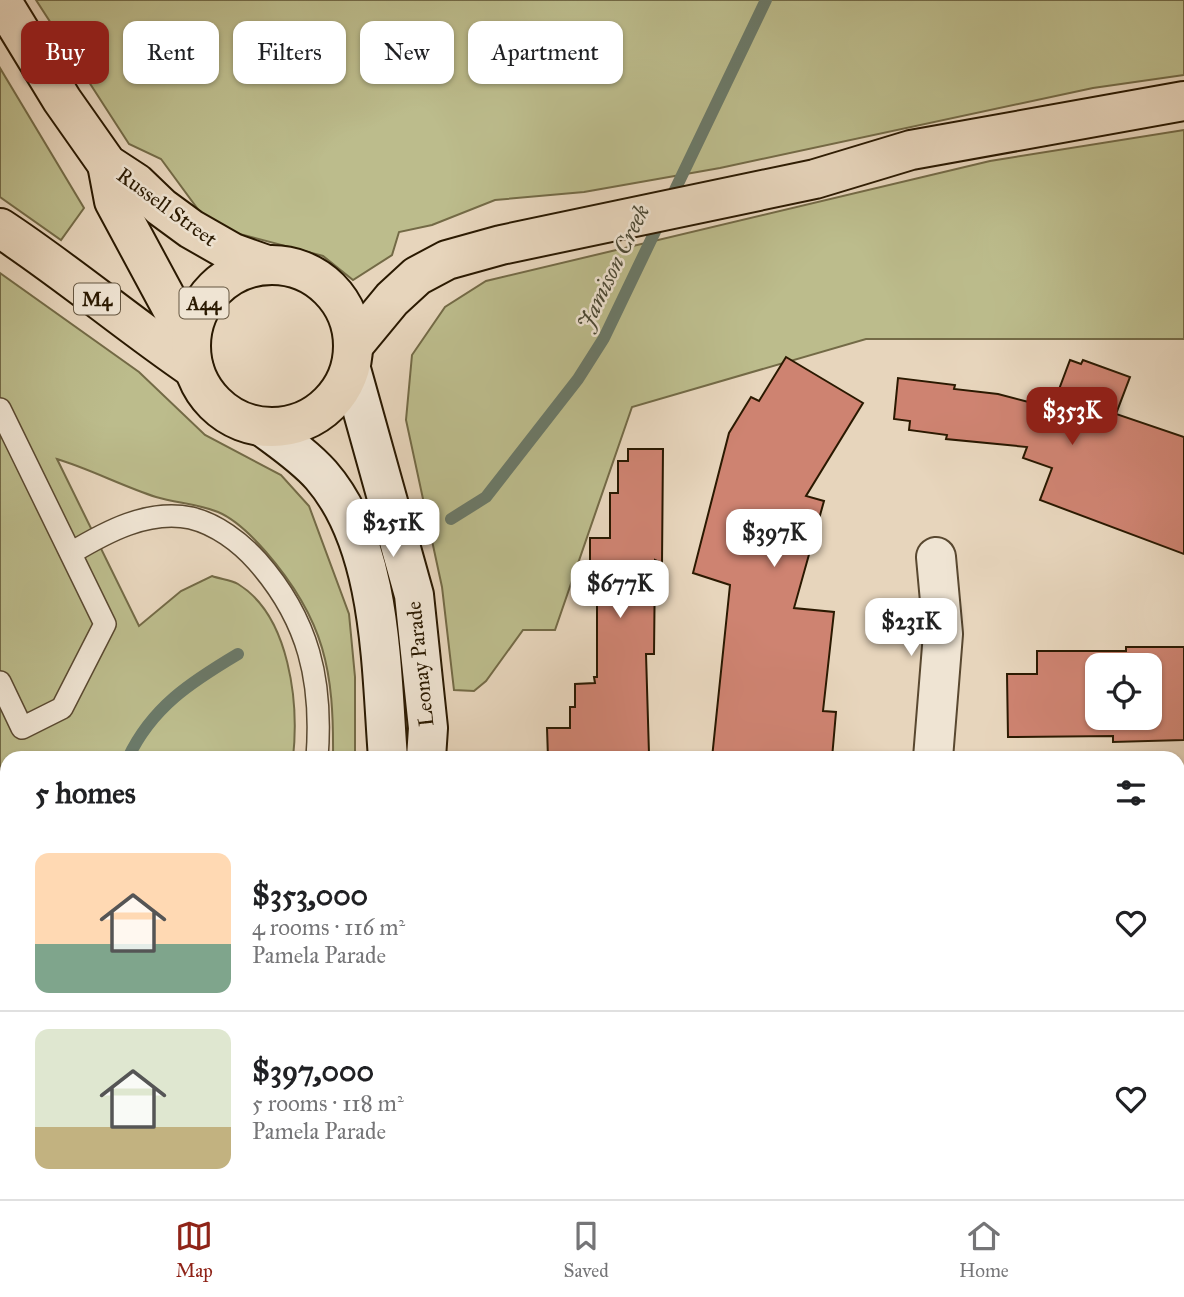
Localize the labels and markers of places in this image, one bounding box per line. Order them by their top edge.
pin: $353K [1023,388,1121,447]
pin: $251K [344,500,442,559]
pin: $397K [725,510,823,569]
pin: $677K [571,560,669,620]
pin: $231K [862,598,960,658]

